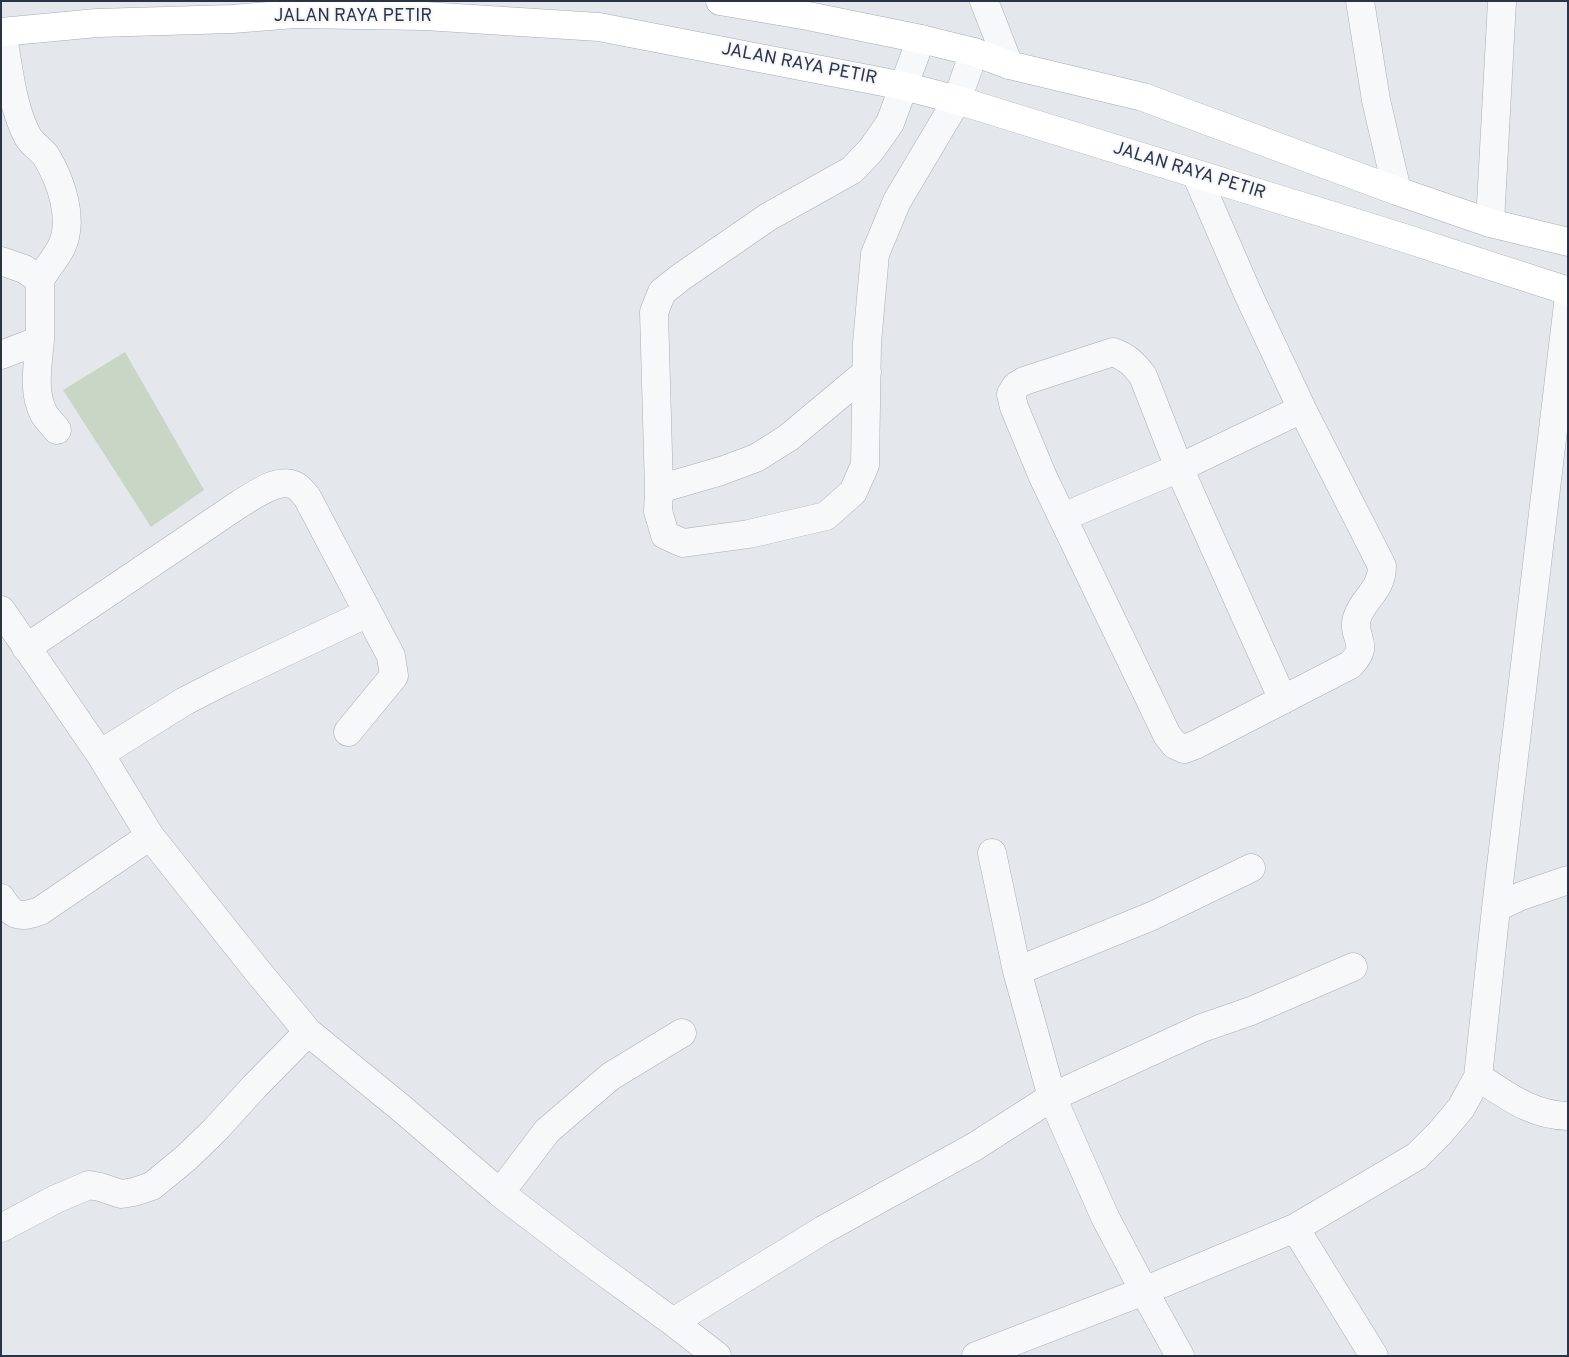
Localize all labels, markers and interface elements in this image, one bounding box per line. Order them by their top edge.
street label: JALAN RAYA PETIR [274,6,432,28]
street label: JALAN RAYA PETIR [719,39,879,91]
street label: JALAN RAYA PETIR [1110,139,1268,205]

